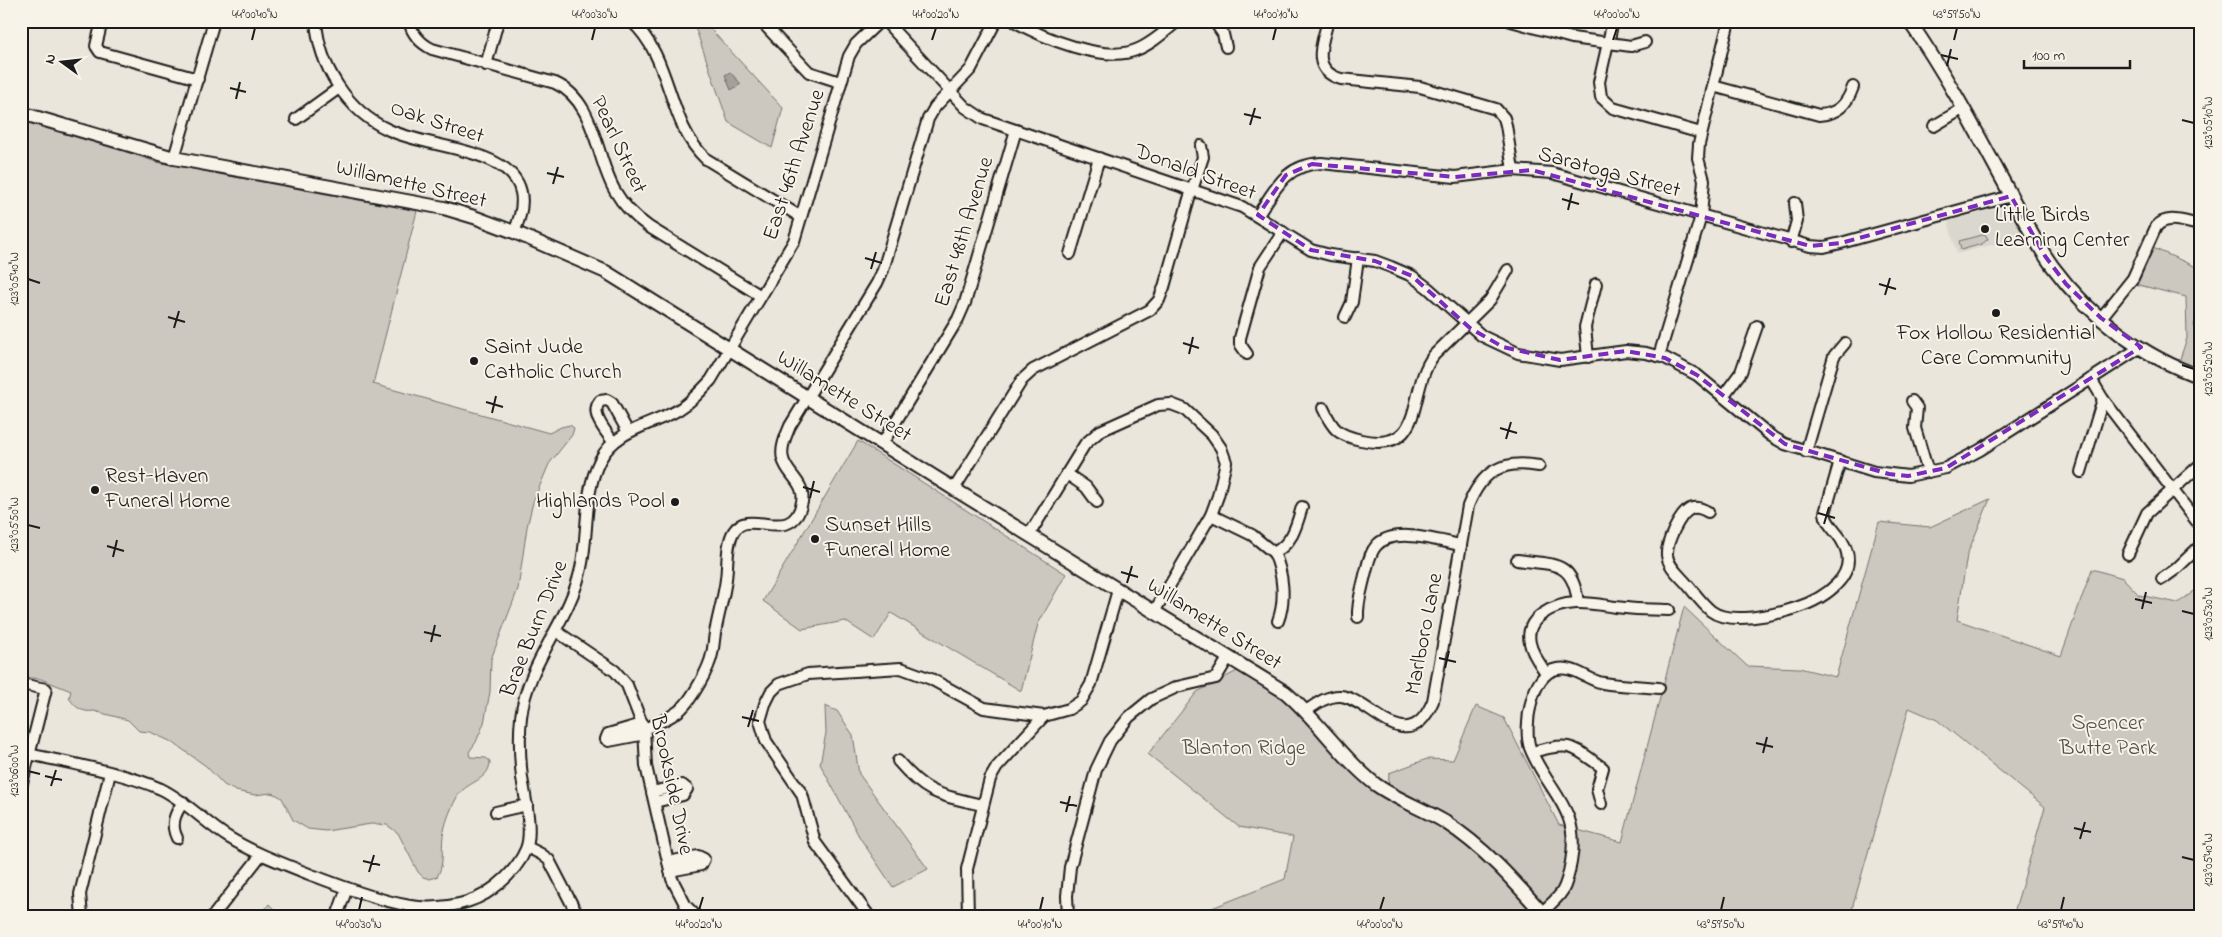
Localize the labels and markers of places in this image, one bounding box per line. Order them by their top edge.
place label: Little Birds Learning Center [1995,200,2130,258]
marker: Little Birds Learning Center [1979,223,1991,235]
marker: Fox Hollow Residential Care Community [1990,307,2002,319]
place label: Fox Hollow Residential Care Community [1896,318,2095,376]
place label: Saint Jude Catholic Church [484,332,622,389]
marker: Saint Jude Catholic Church [468,355,480,367]
place label: Rest-Haven Funeral Home [104,461,230,518]
marker: Rest-Haven Funeral Home [89,484,101,496]
place label: Highlands Pool [536,486,665,519]
marker: Highlands Pool [669,496,681,508]
place label: Sunset Hills Funeral Home [824,510,950,567]
marker: Sunset Hills Funeral Home [809,533,821,545]

